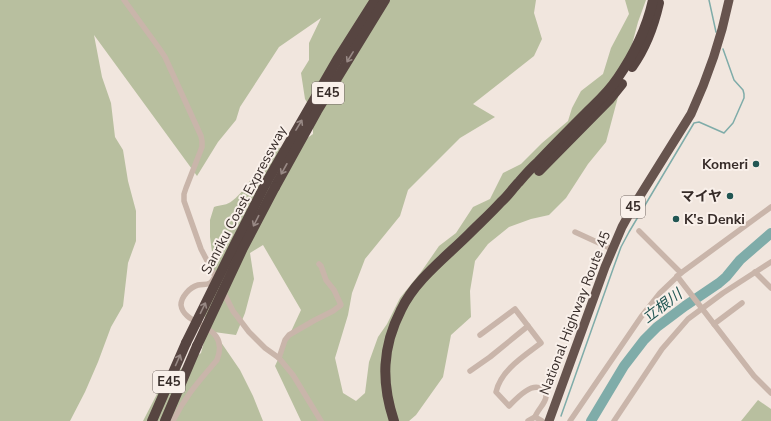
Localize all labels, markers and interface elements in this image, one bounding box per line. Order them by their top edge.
one-way arrow [345,51,353,63]
road number: E45 [312,82,344,104]
one-way arrow [296,119,304,131]
street label: Sanriku Coast Expressway [197,122,292,278]
place label: Komeri [702,155,748,174]
marker: Komeri [751,159,761,169]
one-way arrow [280,163,287,175]
place label: マイヤ [680,187,722,206]
marker: マイヤ [725,191,735,201]
road number: 45 [621,196,645,218]
place label: K's Denki [684,210,745,229]
marker: K's Denki [671,214,681,224]
one-way arrow [252,215,259,227]
street label: National Highway Route 45 [535,228,615,398]
water label: 立根川 [638,283,688,328]
one-way arrow [200,302,207,314]
one-way arrow [175,354,183,366]
road number: E45 [153,371,185,393]

